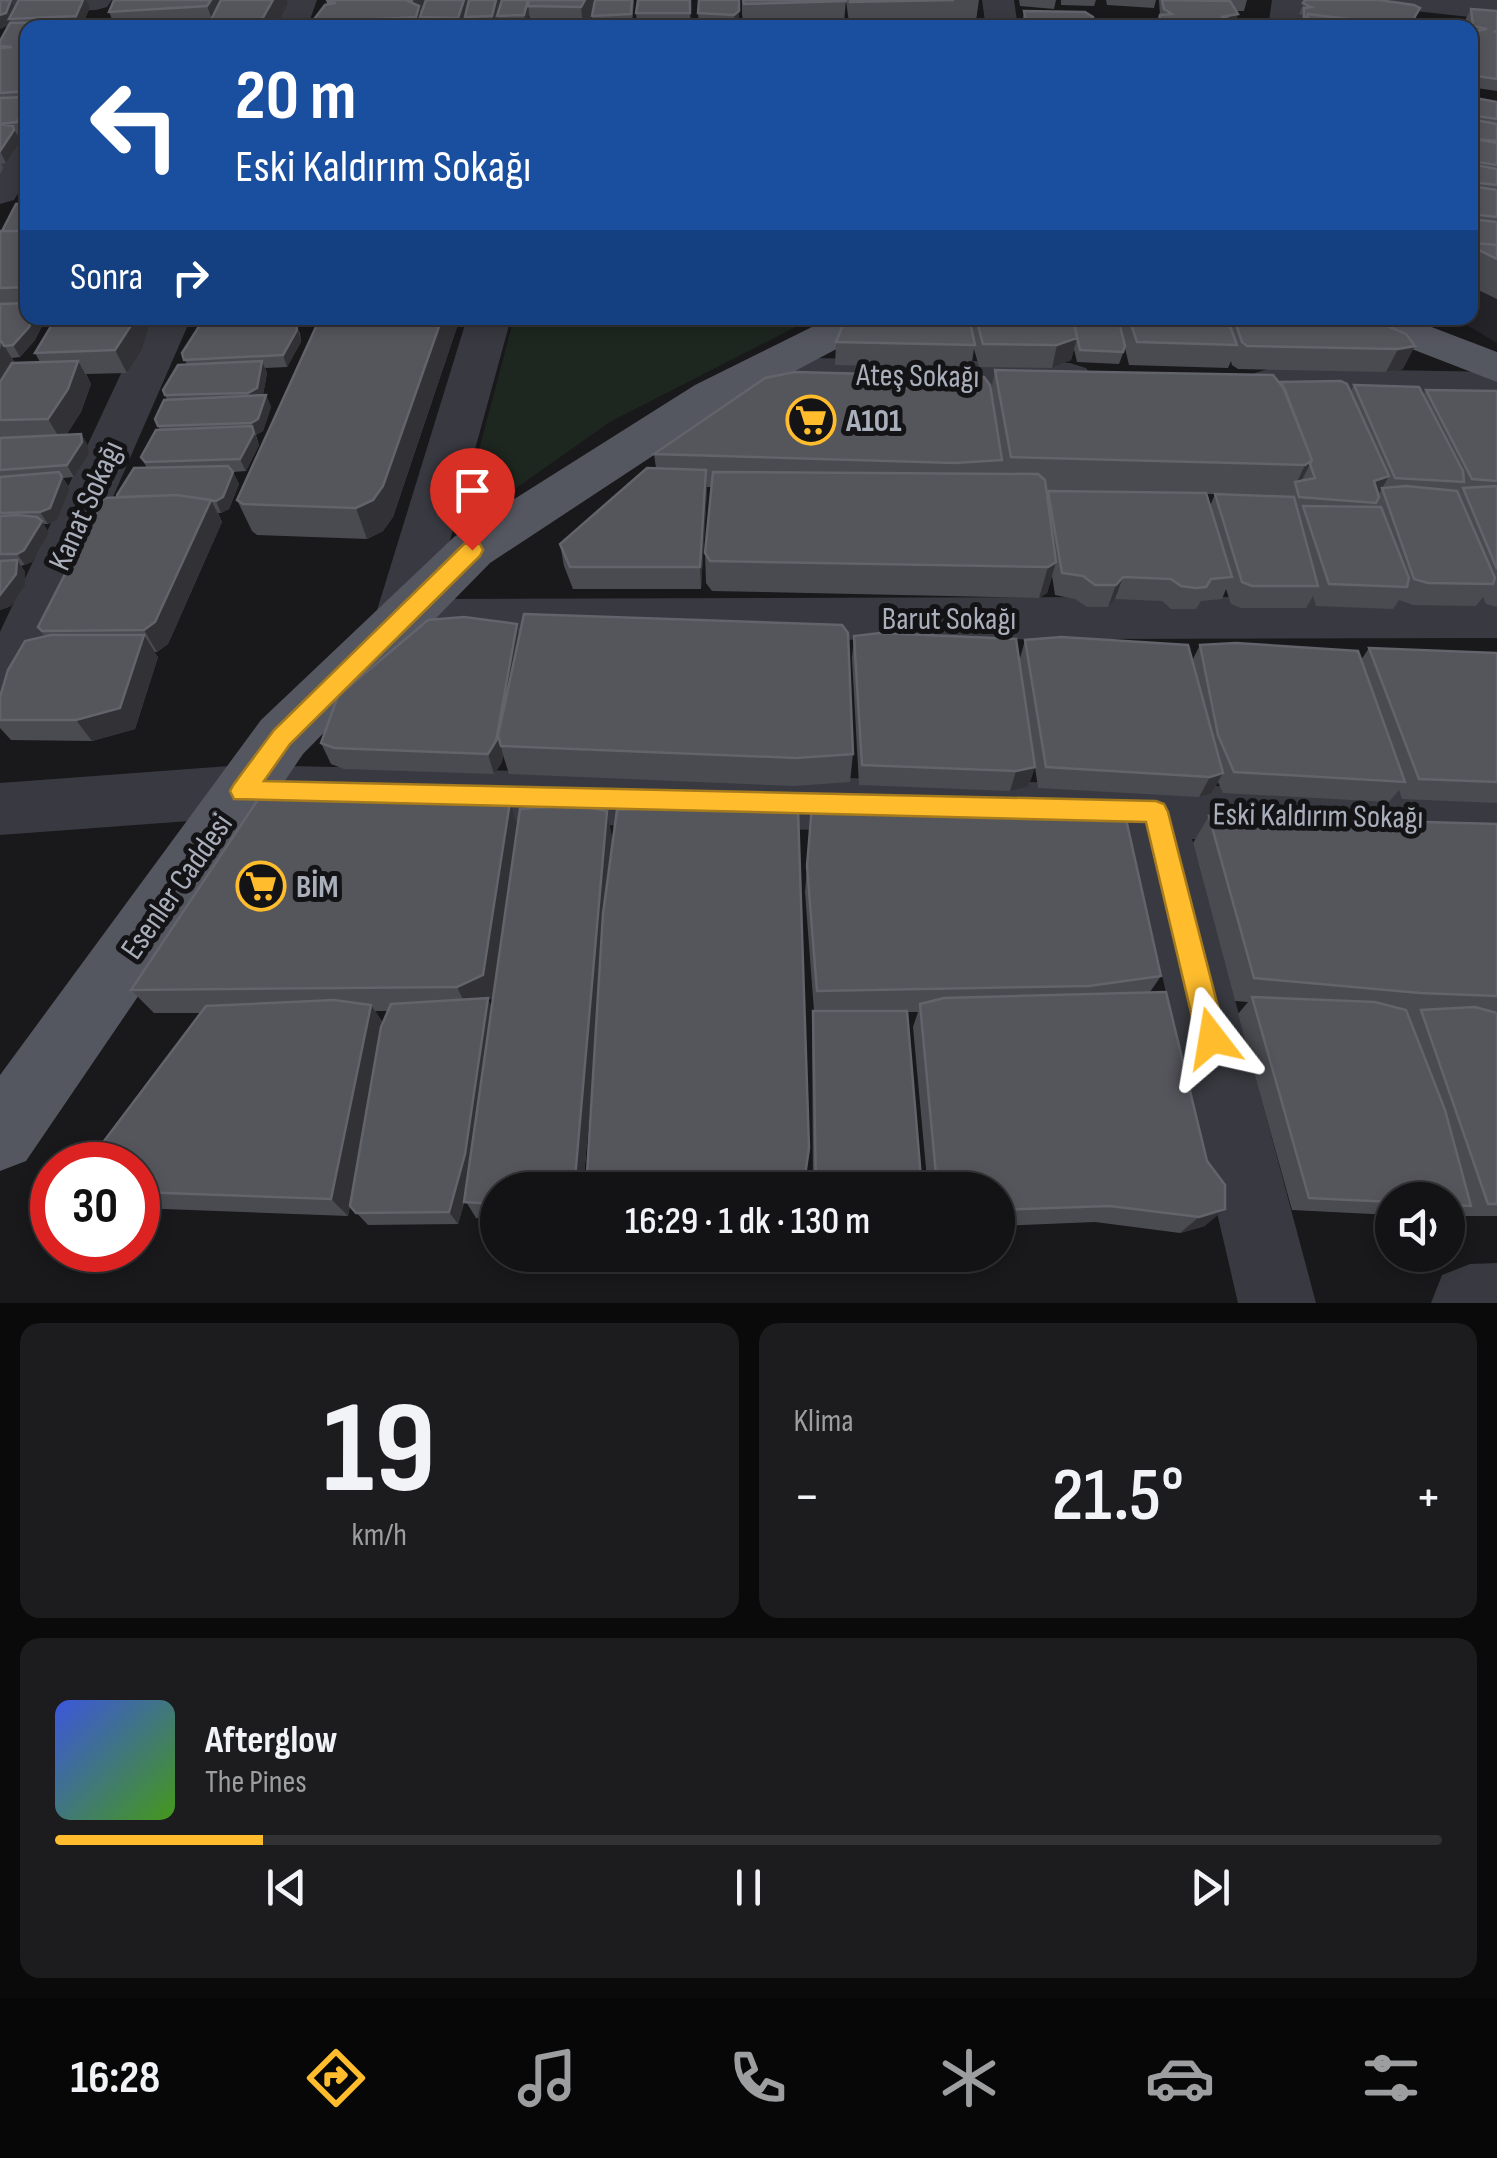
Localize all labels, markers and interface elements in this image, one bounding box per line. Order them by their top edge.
text: 20 m [235,55,356,139]
icon: left [70,60,200,190]
text: Eski Kaldırım Sokağı [235,140,531,195]
icon: right [163,250,218,305]
text: Sonra [70,255,143,300]
street label: Ateş Sokağı [855,356,980,397]
supermarket icon: A101 [785,394,837,446]
place label: A101 [845,402,902,441]
street label: Kanat Sokağı [41,435,132,576]
pin [430,448,515,551]
icon: arrive [445,463,500,518]
street label: Barut Sokağı [882,600,1016,639]
street label: Eski Kaldırım Sokağı [1212,795,1424,838]
street label: Esenler Caddesi [113,807,242,967]
supermarket icon: BİM [235,860,287,912]
place label: BİM [296,868,339,907]
position arrow [1160,986,1264,1090]
speed limit sign: 30 [30,1142,160,1272]
map controls [1375,1182,1465,1272]
button: sound [1375,1182,1465,1272]
text: 16:29 · 1 dk · 130 m [625,1199,870,1244]
text: 19 [323,1373,436,1529]
text: Klima [794,1402,854,1441]
text: 21.5° [1051,1451,1184,1542]
text: − [794,1464,820,1531]
text: + [1415,1464,1442,1531]
text: km/h [352,1516,407,1555]
text: Afterglow [205,1718,338,1763]
text: The Pines [205,1763,307,1802]
icon: previous [259,1860,314,1915]
icon: pause [721,1860,776,1915]
icon: next [1183,1860,1238,1915]
icon: directions [301,2043,371,2113]
icon: music [512,2043,582,2113]
icon: phone [723,2043,793,2113]
icon: climate [934,2043,1004,2113]
icon: car [1145,2043,1215,2113]
icon: filters [1356,2043,1426,2113]
text: 16:28 [71,2051,160,2106]

